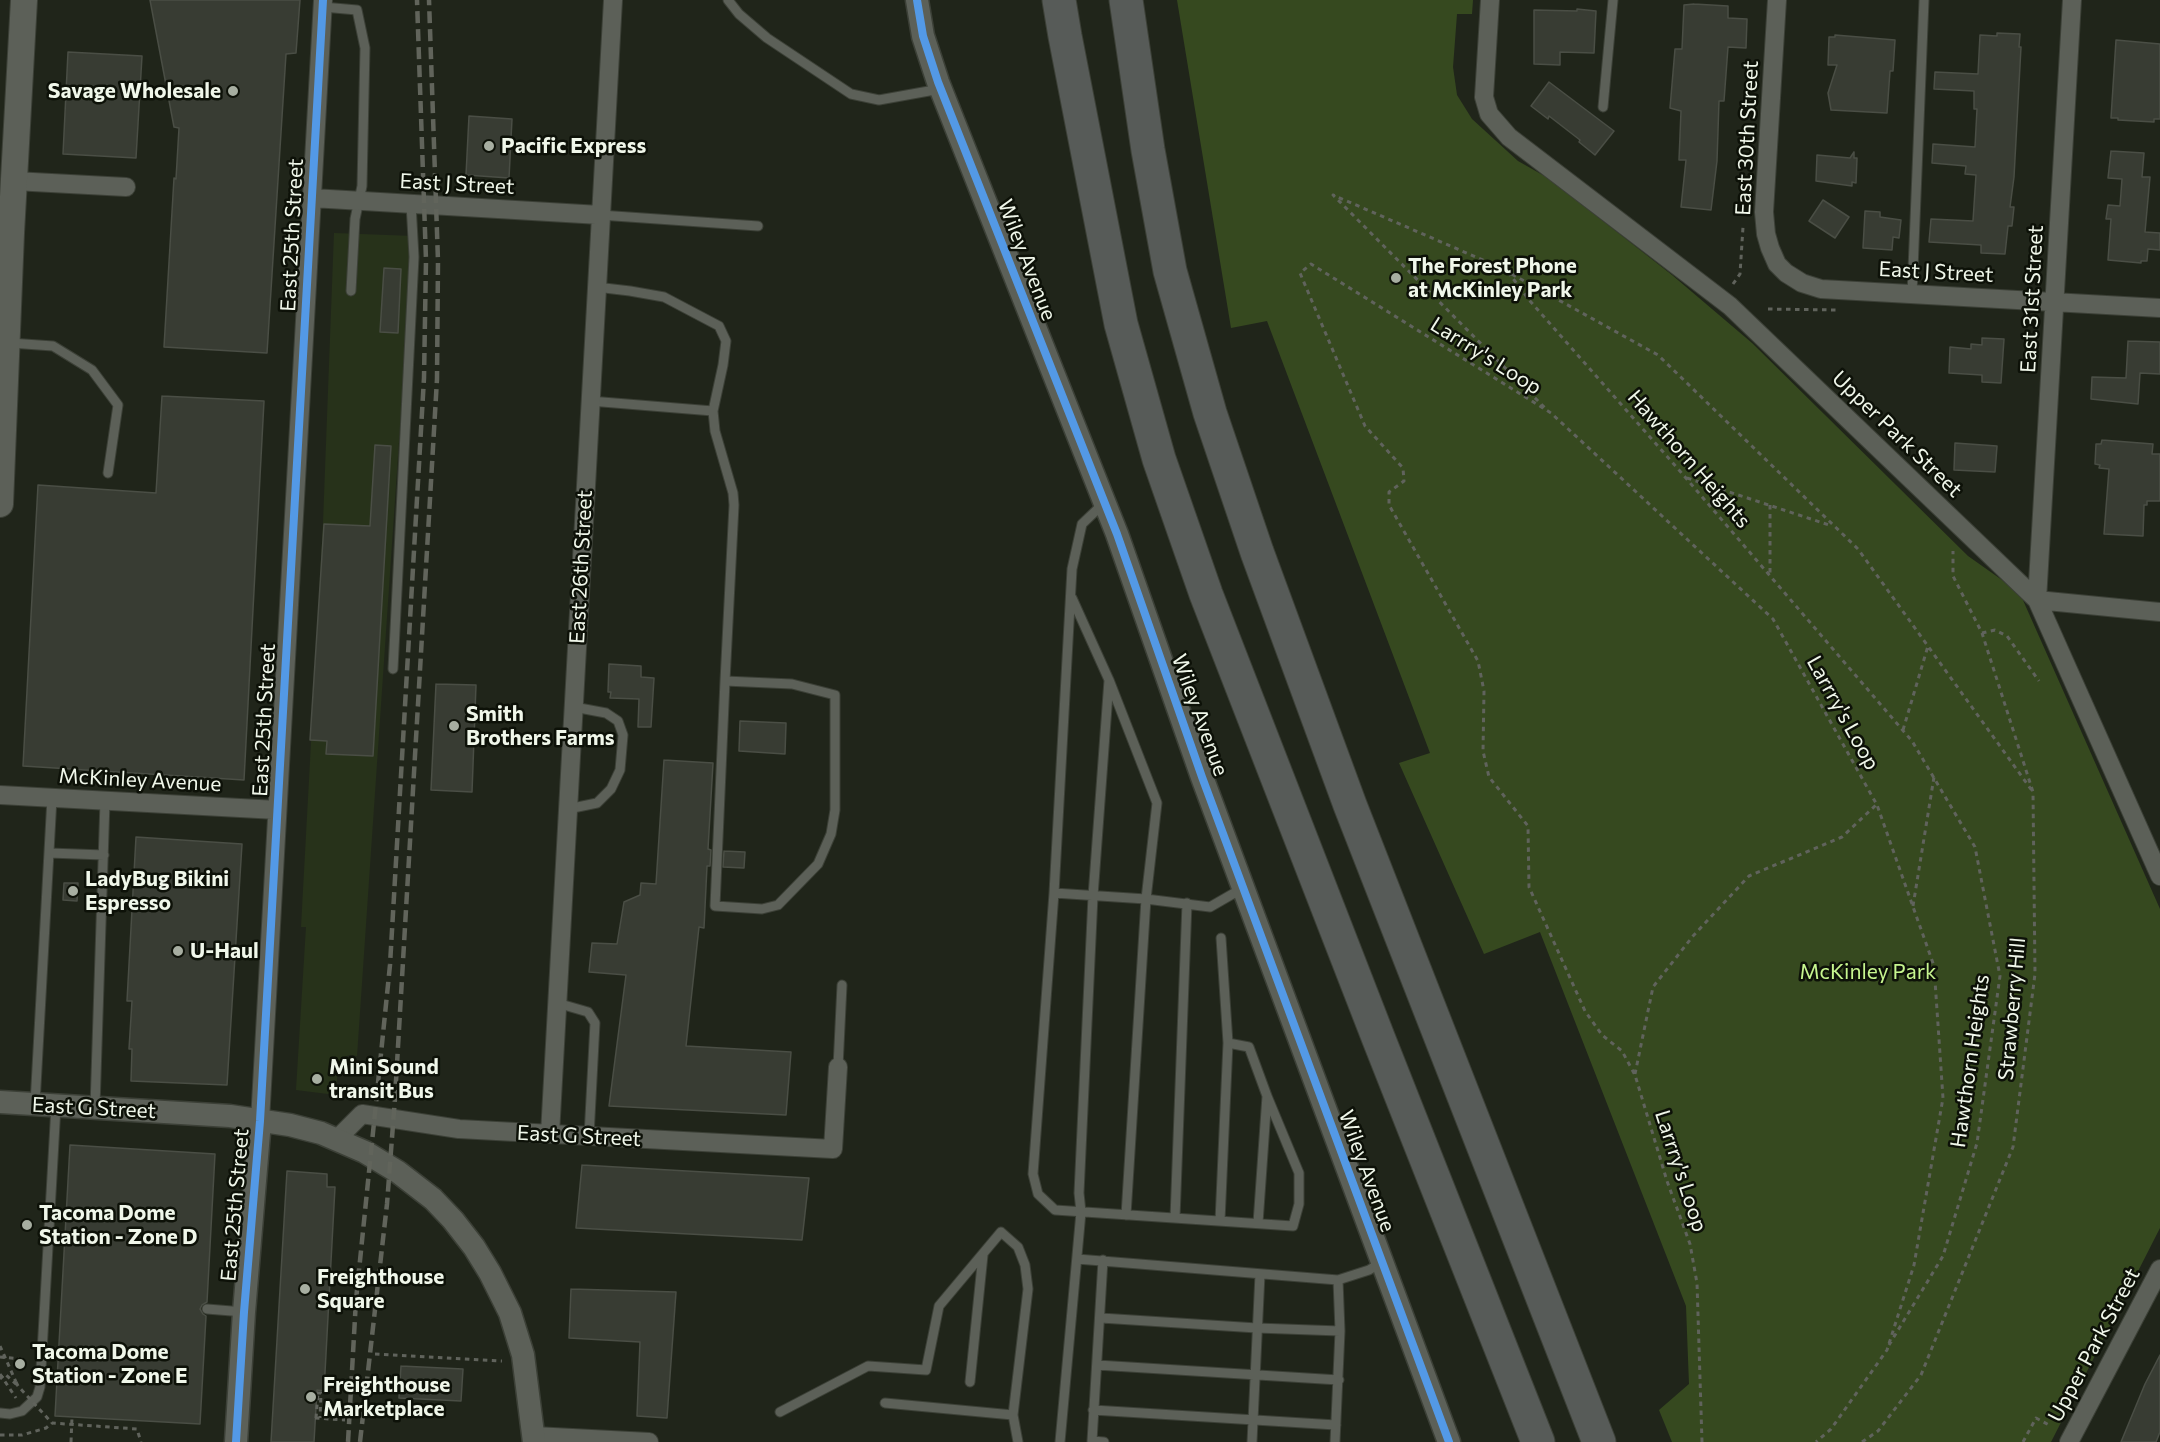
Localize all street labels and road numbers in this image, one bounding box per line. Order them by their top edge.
street label: East 30th Street [1730,60,1764,216]
street label: East 25th Street [275,158,309,312]
street label: East J Street [399,168,515,200]
street label: Wiley Avenue [992,196,1062,324]
street label: East 31st Street [2016,224,2048,374]
street label: East J Street [1878,256,1994,288]
street label: Larrry's Loop [1426,312,1546,400]
street label: Upper Park Street [1827,366,1967,502]
street label: Hawthorn Heights [1622,385,1756,533]
street label: East 26th Street [564,489,598,645]
street label: East 25th Street [247,643,281,797]
street label: Wiley Avenue [1166,651,1234,779]
street label: Larrry's Loop [1801,652,1885,774]
street label: McKinley Avenue [58,763,222,797]
street label: Strawberry Hill [1993,936,2031,1082]
street label: Hawthorn Heights [1945,973,1995,1149]
street label: East G Street [31,1092,157,1124]
street label: Wiley Avenue [1333,1107,1401,1235]
street label: Larrry's Loop [1649,1107,1713,1235]
street label: East G Street [516,1120,642,1152]
street label: East 25th Street [216,1128,254,1282]
street label: Upper Park Street [2043,1264,2145,1426]

